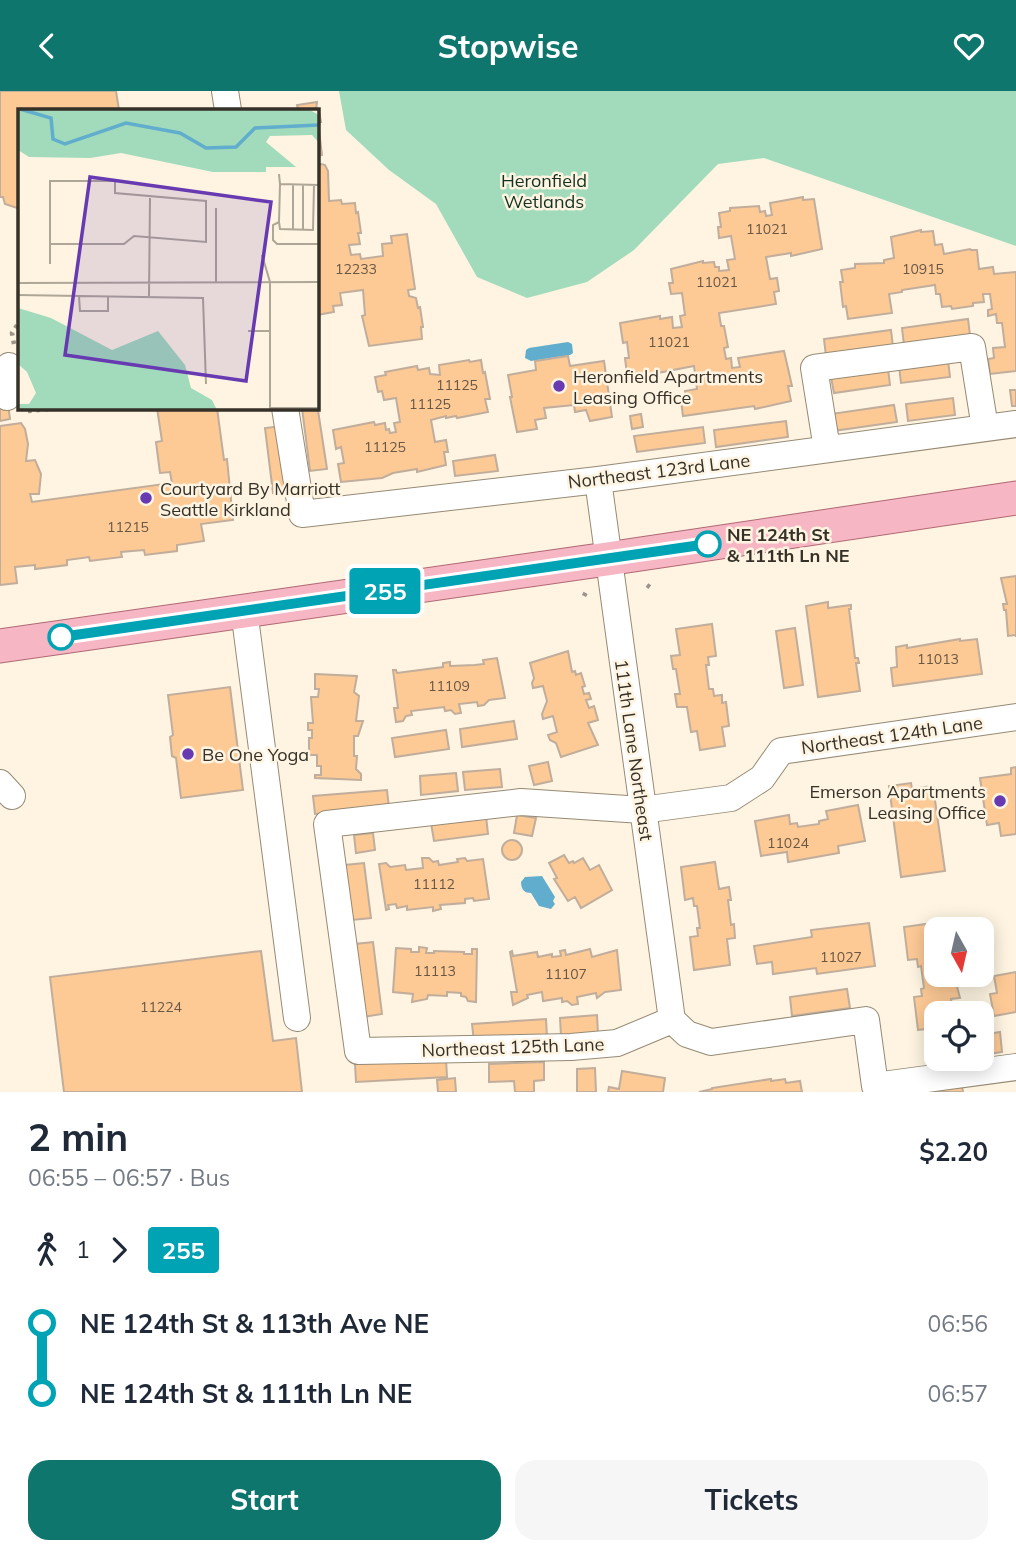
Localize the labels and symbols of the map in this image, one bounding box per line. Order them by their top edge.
inset map [18,109,318,409]
park label: Heronfield Wetlands [501,169,587,213]
house number: 11021 [746,220,788,238]
house number: 12233 [335,260,377,278]
house number: 10915 [902,260,944,278]
house number: 11021 [696,273,738,291]
house number: 11021 [648,333,690,351]
place label: Heronfield Apartments Leasing Office [573,365,763,409]
house number: 11125 [436,376,478,394]
marker: Heronfield Apartments Leasing Office [551,378,567,394]
house number: 11125 [409,395,451,413]
house number: 11125 [364,438,406,456]
street label: Northeast 123rd Lane [567,448,751,494]
place label: Courtyard By Marriott Seattle Kirkland [160,477,341,521]
marker: Courtyard By Marriott Seattle Kirkland [138,490,154,506]
house number: 11215 [107,518,149,536]
place label: NE 124th St & 111th Ln NE [727,523,850,567]
marker: NE 124th St & 111th Ln NE [695,531,721,557]
line badge: 255 [345,568,425,614]
unlabelled marker [48,624,74,650]
house number: 11013 [917,650,959,668]
street label: 111th Lane Northeast [610,658,658,842]
house number: 11109 [428,677,470,695]
street label: Northeast 124th Lane [800,711,984,759]
place label: Be One Yoga [202,743,309,766]
marker: Be One Yoga [180,746,196,762]
place label: Emerson Apartments Leasing Office [809,780,986,824]
marker: Emerson Apartments Leasing Office [992,793,1008,809]
house number: 11024 [767,834,810,852]
house number: 11112 [413,875,455,893]
north arrow [924,917,994,987]
house number: 11027 [820,948,862,966]
house number: 11113 [414,962,456,980]
house number: 11107 [545,965,587,983]
house number: 11224 [140,998,183,1016]
street label: Northeast 125th Lane [421,1032,605,1062]

